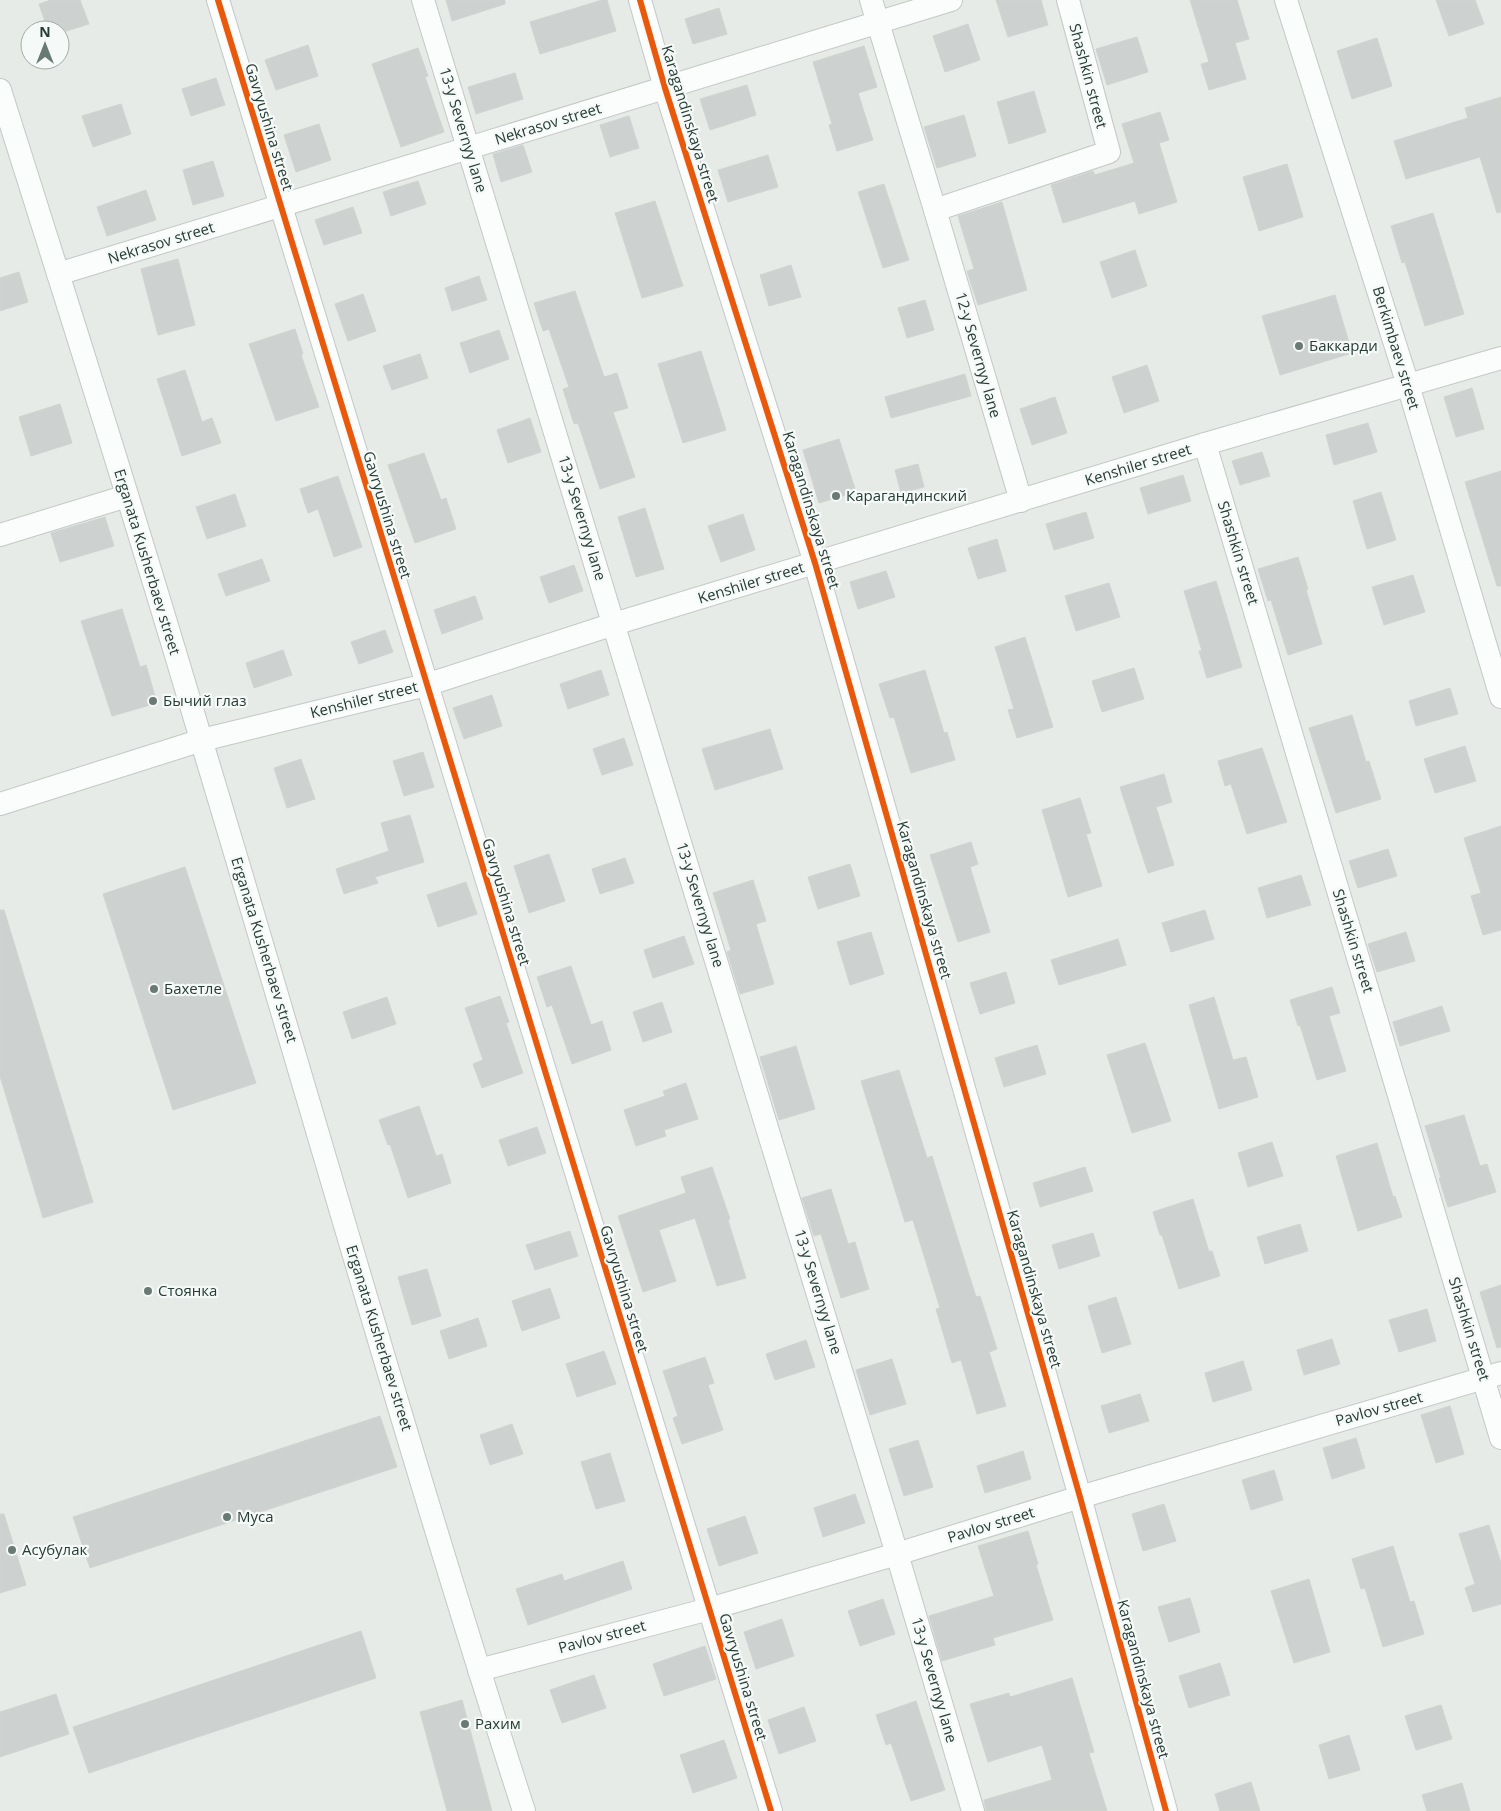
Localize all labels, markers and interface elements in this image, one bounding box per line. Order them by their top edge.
north arrow [20,20,70,70]
street label: Shashkin street [1065,21,1113,130]
text: N [39,22,51,41]
street label: Karagandinskaya street [657,42,724,205]
street label: Gavryushina street [241,61,299,193]
street label: 13-y Severnyy lane [435,65,493,195]
street label: Nekrasov street [492,97,603,149]
street label: Nekrasov street [105,216,216,268]
street label: Berkimbaev street [1369,284,1425,412]
street label: 12-y Severnyy lane [951,290,1006,420]
place label: Баккарди [1309,335,1378,355]
marker: Баккарди [1293,340,1305,352]
street label: Karagandinskaya street [778,428,845,591]
street label: Kenshiler street [1082,438,1193,490]
street label: Gavryushina street [359,449,417,581]
street label: 13-y Severnyy lane [554,453,612,583]
street label: Erganata Kusherbaev street [110,466,186,657]
place label: Карагандинский [846,485,967,505]
marker: Карагандинский [830,490,842,502]
street label: Shashkin street [1214,498,1264,607]
street label: Kenshiler street [695,556,806,608]
street label: Kenshiler street [308,676,420,722]
place label: Бычий глаз [163,690,246,710]
marker: Бычий глаз [147,695,159,707]
street label: Karagandinskaya street [893,818,957,981]
street label: Gavryushina street [478,836,536,968]
street label: 13-y Severnyy lane [672,840,730,970]
street label: Erganata Kusherbaev street [227,854,303,1045]
street label: Shashkin street [1329,886,1379,995]
place label: Бахетле [164,978,222,998]
marker: Бахетле [148,983,160,995]
street label: Karagandinskaya street [1003,1207,1067,1370]
street label: Gavryushina street [596,1223,654,1355]
street label: 13-y Severnyy lane [790,1227,848,1357]
street label: Erganata Kusherbaev street [342,1242,418,1433]
street label: Shashkin street [1445,1274,1495,1383]
place label: Стоянка [158,1280,217,1300]
marker: Стоянка [142,1285,154,1297]
street label: Pavlov street [1333,1386,1425,1430]
street label: Pavlov street [945,1501,1037,1547]
place label: Муса [237,1506,274,1526]
marker: Муса [221,1511,233,1523]
place label: Асубулак [22,1539,88,1559]
marker: Асубулак [6,1544,18,1556]
street label: Karagandinskaya street [1113,1597,1175,1760]
street label: Gavryushina street [715,1611,773,1743]
street label: Pavlov street [556,1615,648,1657]
street label: 13-y Severnyy lane [907,1615,962,1745]
place label: Рахим [475,1713,521,1733]
marker: Рахим [459,1718,471,1730]

